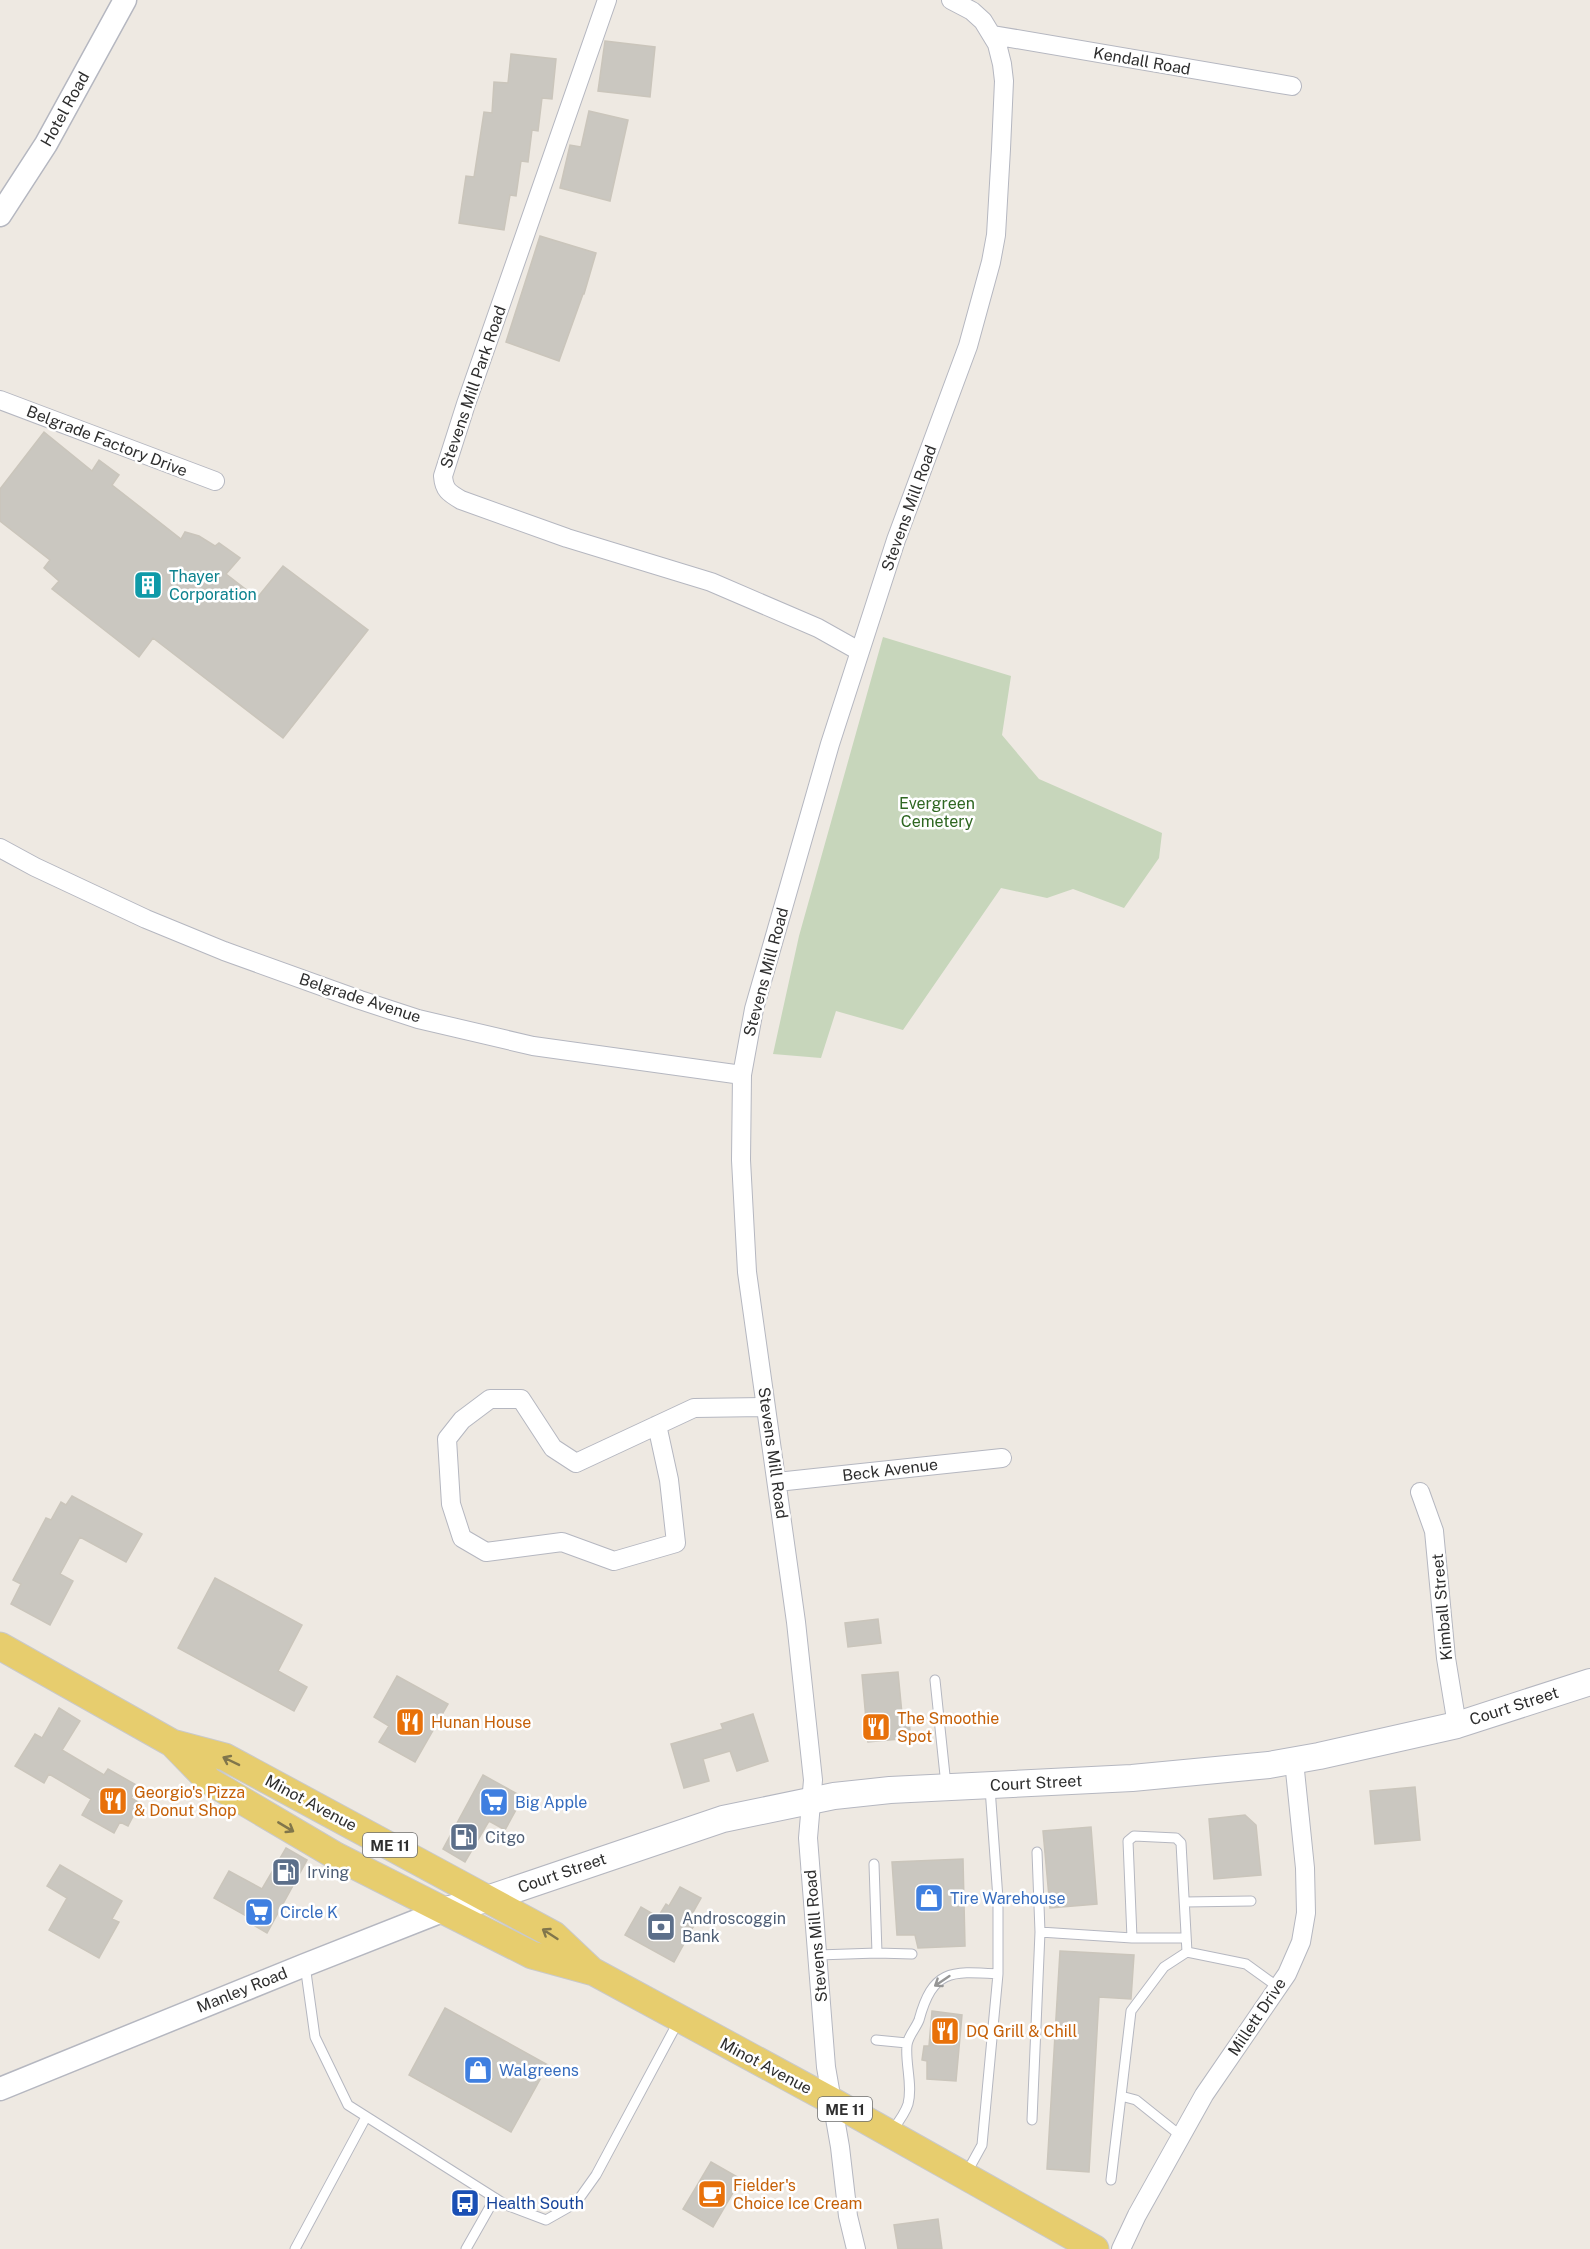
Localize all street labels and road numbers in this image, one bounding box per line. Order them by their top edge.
street label: Kendall Road [1092,43,1192,79]
street label: Hotel Road [37,68,93,150]
street label: Stevens Mill Park Road [436,303,510,471]
street label: Belgrade Factory Drive [24,402,190,480]
street label: Stevens Mill Road [877,442,941,574]
street label: Stevens Mill Road [740,905,792,1039]
street label: Belgrade Avenue [297,969,423,1027]
street label: Stevens Mill Road [754,1386,792,1520]
street label: Beck Avenue [841,1455,939,1485]
street label: Kimball Street [1428,1553,1456,1661]
street label: Court Street [1467,1683,1561,1729]
street label: Minot Avenue [262,1771,360,1835]
street label: Court Street [989,1771,1083,1795]
road number: ME 11 [363,1833,417,1857]
street label: Court Street [515,1849,609,1897]
street label: Stevens Mill Road [801,1869,831,2003]
street label: Manley Road [194,1963,290,2017]
street label: Millett Drive [1224,1974,1290,2060]
street label: Minot Avenue [717,2034,815,2098]
road number: ME 11 [818,2097,872,2121]

